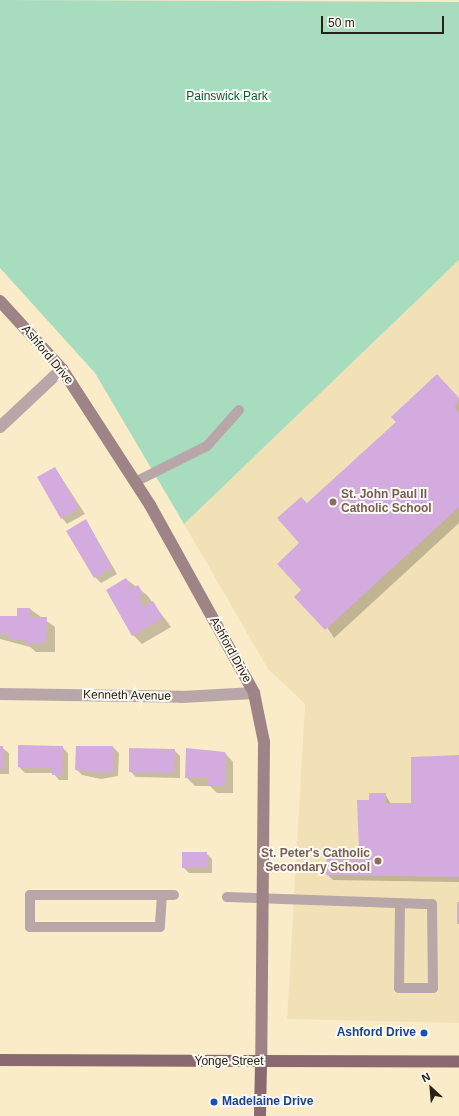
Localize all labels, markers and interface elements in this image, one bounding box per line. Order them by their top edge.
scale bar [323,8,446,34]
text: 50 m [328,16,355,30]
park label: Painswick Park [186,90,268,104]
street label: Ashford Drive [18,323,76,387]
place label: St. John Paul II Catholic School [341,488,432,516]
marker: St. John Paul II Catholic School [328,497,338,507]
street label: Ashford Drive [206,615,254,685]
street label: Kenneth Avenue [83,688,171,704]
place label: St. Peter's Catholic Secondary School [261,847,370,875]
marker: St. Peter's Catholic Secondary School [373,856,383,866]
place label: Ashford Drive [337,1026,416,1040]
marker: Ashford Drive [419,1028,429,1038]
street label: Yonge Street [195,1055,263,1069]
north arrow [411,1068,451,1108]
text: N [420,1070,432,1084]
place label: Madelaine Drive [222,1095,313,1109]
marker: Madelaine Drive [209,1097,219,1107]

